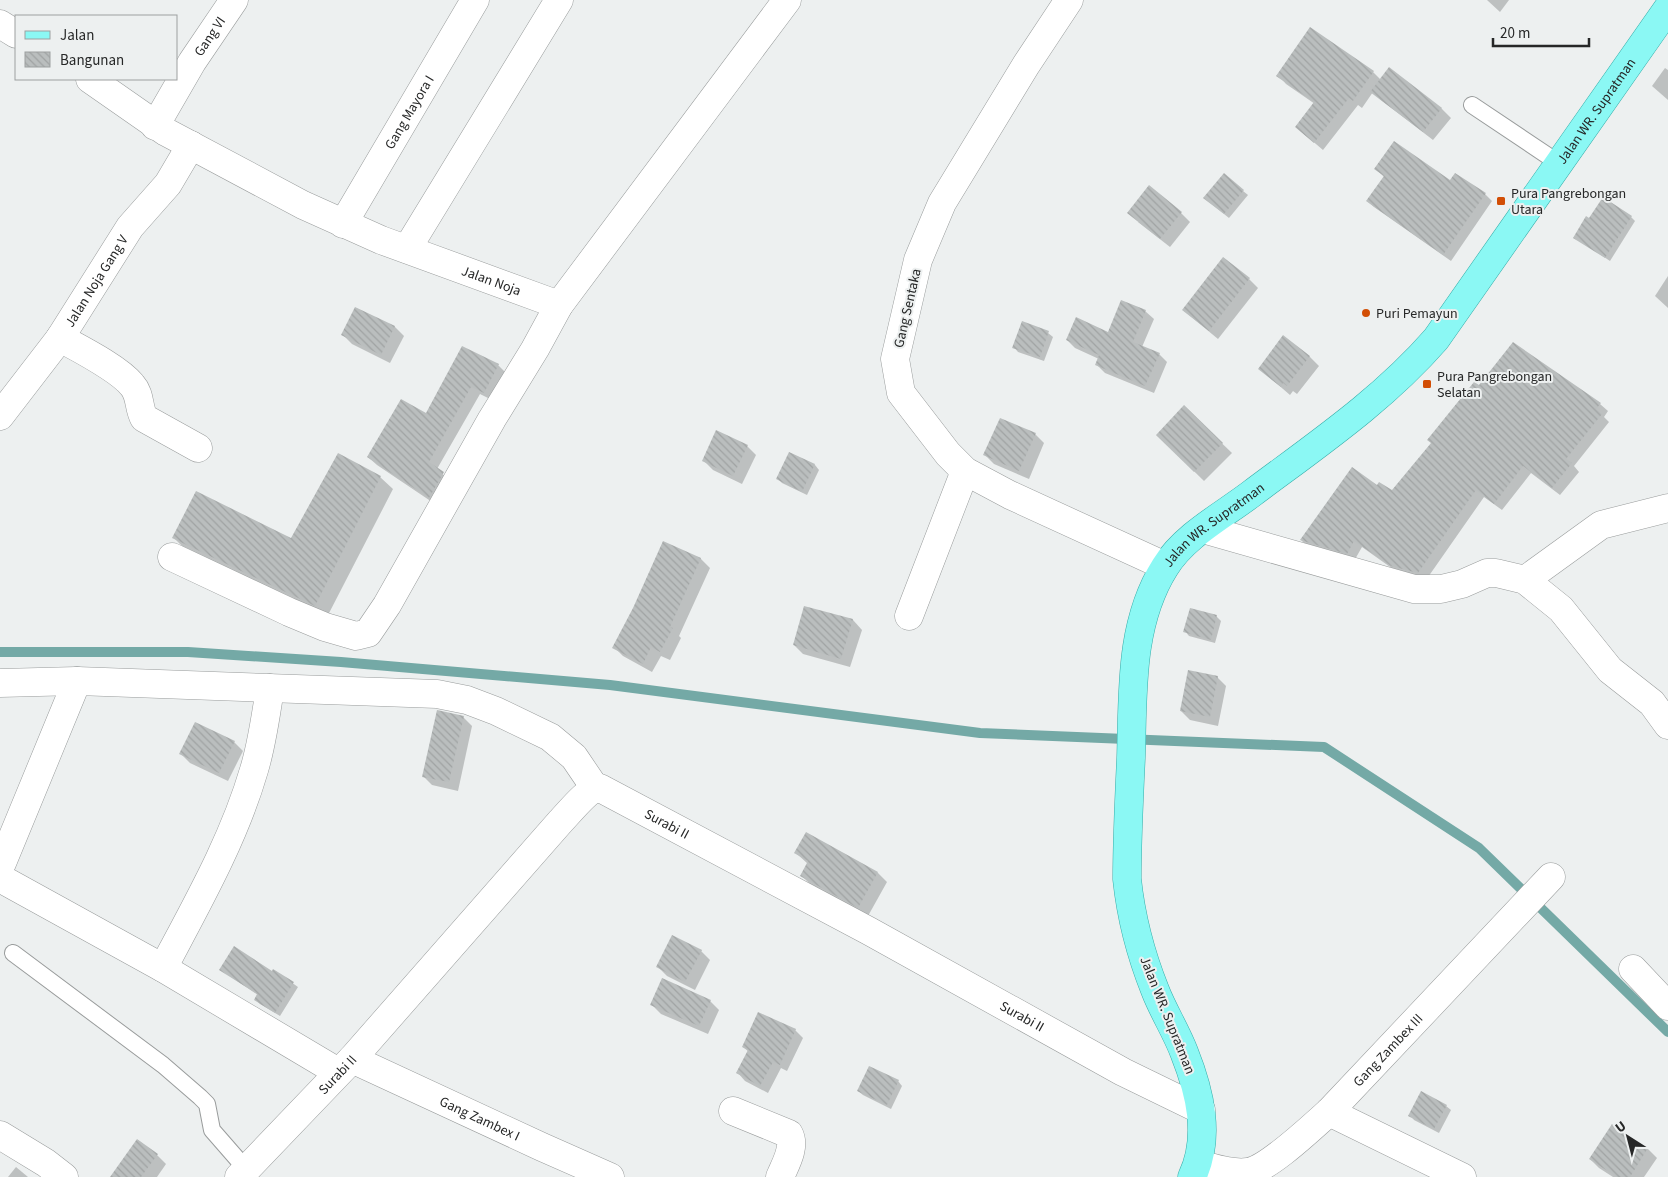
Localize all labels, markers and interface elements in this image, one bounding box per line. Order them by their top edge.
street label: Gang VI [190,13,231,61]
legend [15,15,178,80]
scale bar [1493,15,1589,47]
text: 20 m [1500,23,1530,44]
text: Jalan [60,25,94,46]
text: Bangunan [60,50,124,71]
street label: Jalan WR. Supratman [1553,54,1641,169]
street label: Gang Mayora I [380,72,439,153]
place label: Pura Pangrebongan Utara [1511,184,1626,220]
marker: Pura Pangrebongan Utara [1495,195,1507,207]
street label: Jalan Noja Gang V [60,231,134,331]
street label: Jalan Noja [459,261,524,301]
street label: Gang Sentaka [889,267,927,350]
place label: Puri Pemayun [1376,304,1458,324]
marker: Puri Pemayun [1360,307,1372,319]
place label: Pura Pangrebongan Selatan [1437,367,1552,403]
marker: Pura Pangrebongan Selatan [1421,378,1433,390]
street label: Jalan WR. Supratman [1159,478,1269,571]
street label: Surabi II [641,804,692,845]
street label: Jalan WR. Supratman [1134,953,1200,1077]
street label: Surabi II [996,997,1048,1037]
street label: Gang Zambex III [1349,1010,1428,1092]
street label: Surabi II [314,1051,362,1099]
street label: Gang Zambex I [436,1092,523,1146]
north arrow [1603,1112,1653,1162]
text: U [1611,1116,1631,1138]

